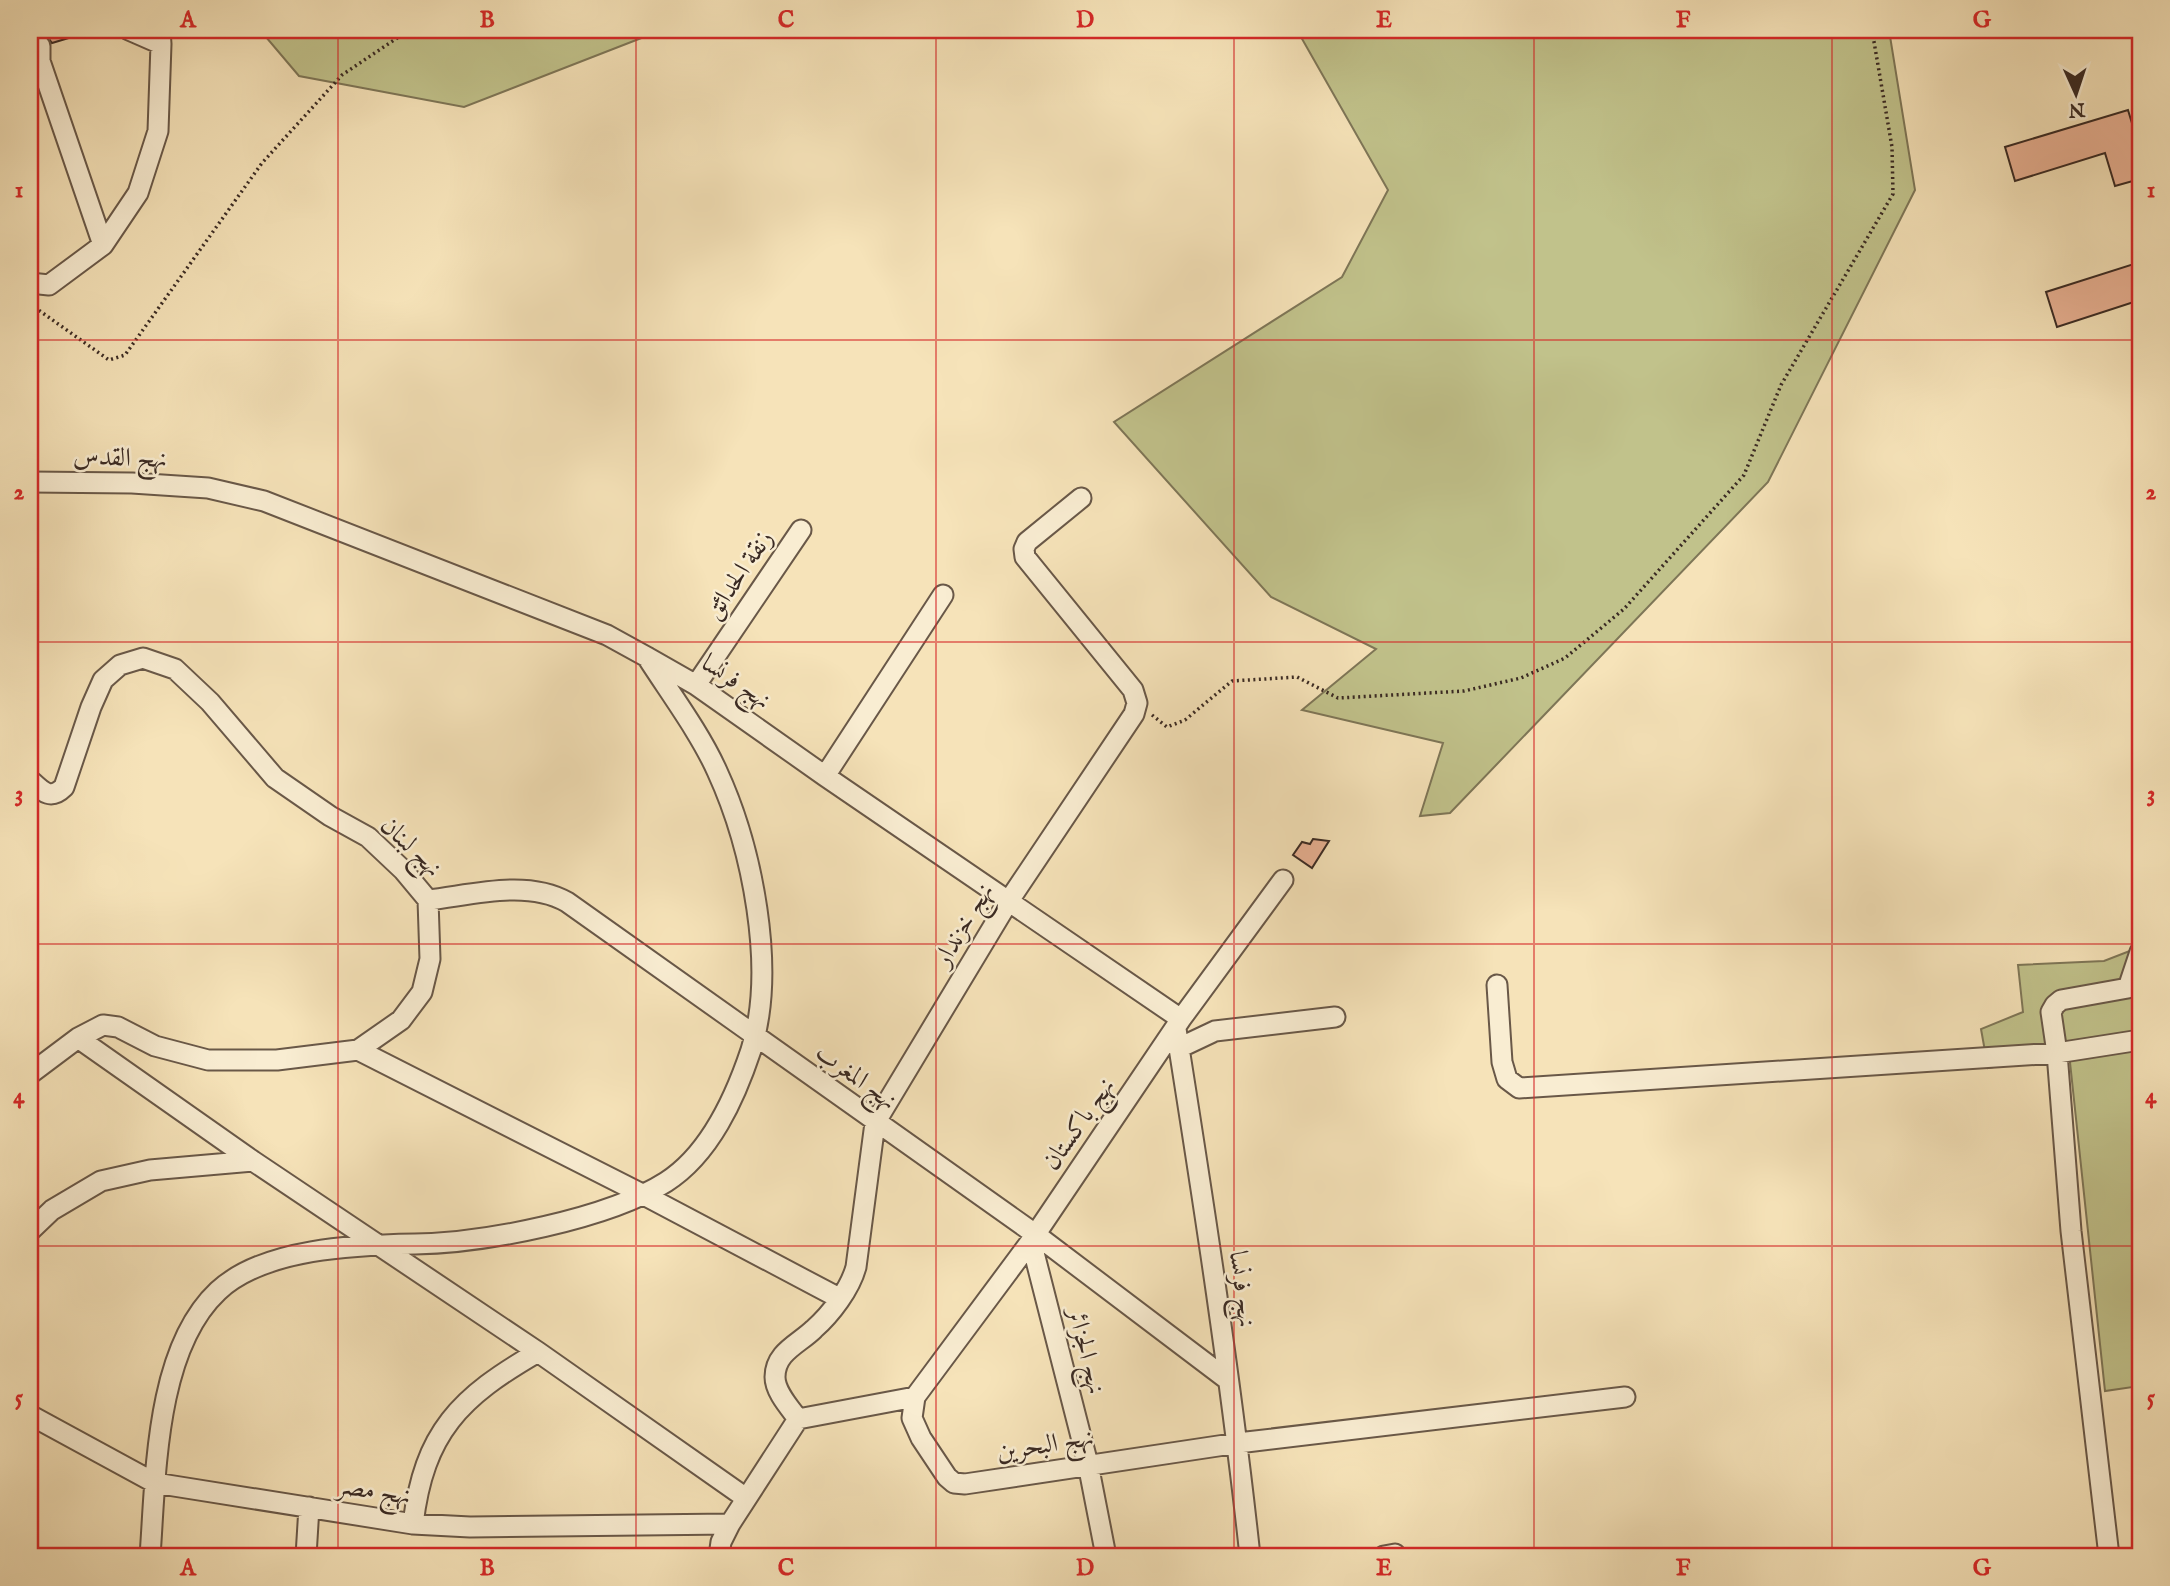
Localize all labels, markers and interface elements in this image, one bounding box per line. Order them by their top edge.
text: A [179,6,197,35]
text: B [479,6,495,35]
text: C [778,6,795,35]
text: D [1076,6,1094,35]
text: E [1376,6,1392,35]
text: F [1676,6,1691,35]
text: G [1973,6,1992,35]
north arrow [2040,60,2110,130]
text: N [2067,97,2087,121]
text: 1 [15,176,23,205]
text: 1 [2147,176,2155,205]
street label: نهج القدس [72,440,168,482]
text: 2 [14,478,25,507]
text: 2 [2146,478,2157,507]
street label: زنقة الحدائق [697,524,781,626]
street label: نهج فرنسا [691,647,777,722]
text: 3 [15,780,23,809]
text: 3 [2147,780,2155,809]
street label: نهج لبنان [369,809,449,889]
street label: نهج خزندار [925,877,1007,979]
street label: نهج المغرب [805,1036,904,1123]
street label: نهج باكستان [1035,1071,1128,1180]
text: 4 [13,1082,25,1111]
text: 4 [2145,1082,2157,1111]
street label: نهج فرنسا [1215,1249,1263,1330]
street label: نهج الجزائر [1053,1301,1113,1399]
text: 5 [15,1384,24,1413]
text: 5 [2147,1384,2156,1413]
street label: نهج البحرين [994,1421,1097,1475]
street label: نهج مصر [331,1468,413,1519]
text: A [179,1554,197,1583]
text: B [479,1554,495,1583]
text: C [778,1554,795,1583]
text: D [1076,1554,1094,1583]
text: E [1376,1554,1392,1583]
text: F [1676,1554,1691,1583]
text: G [1973,1554,1992,1583]

